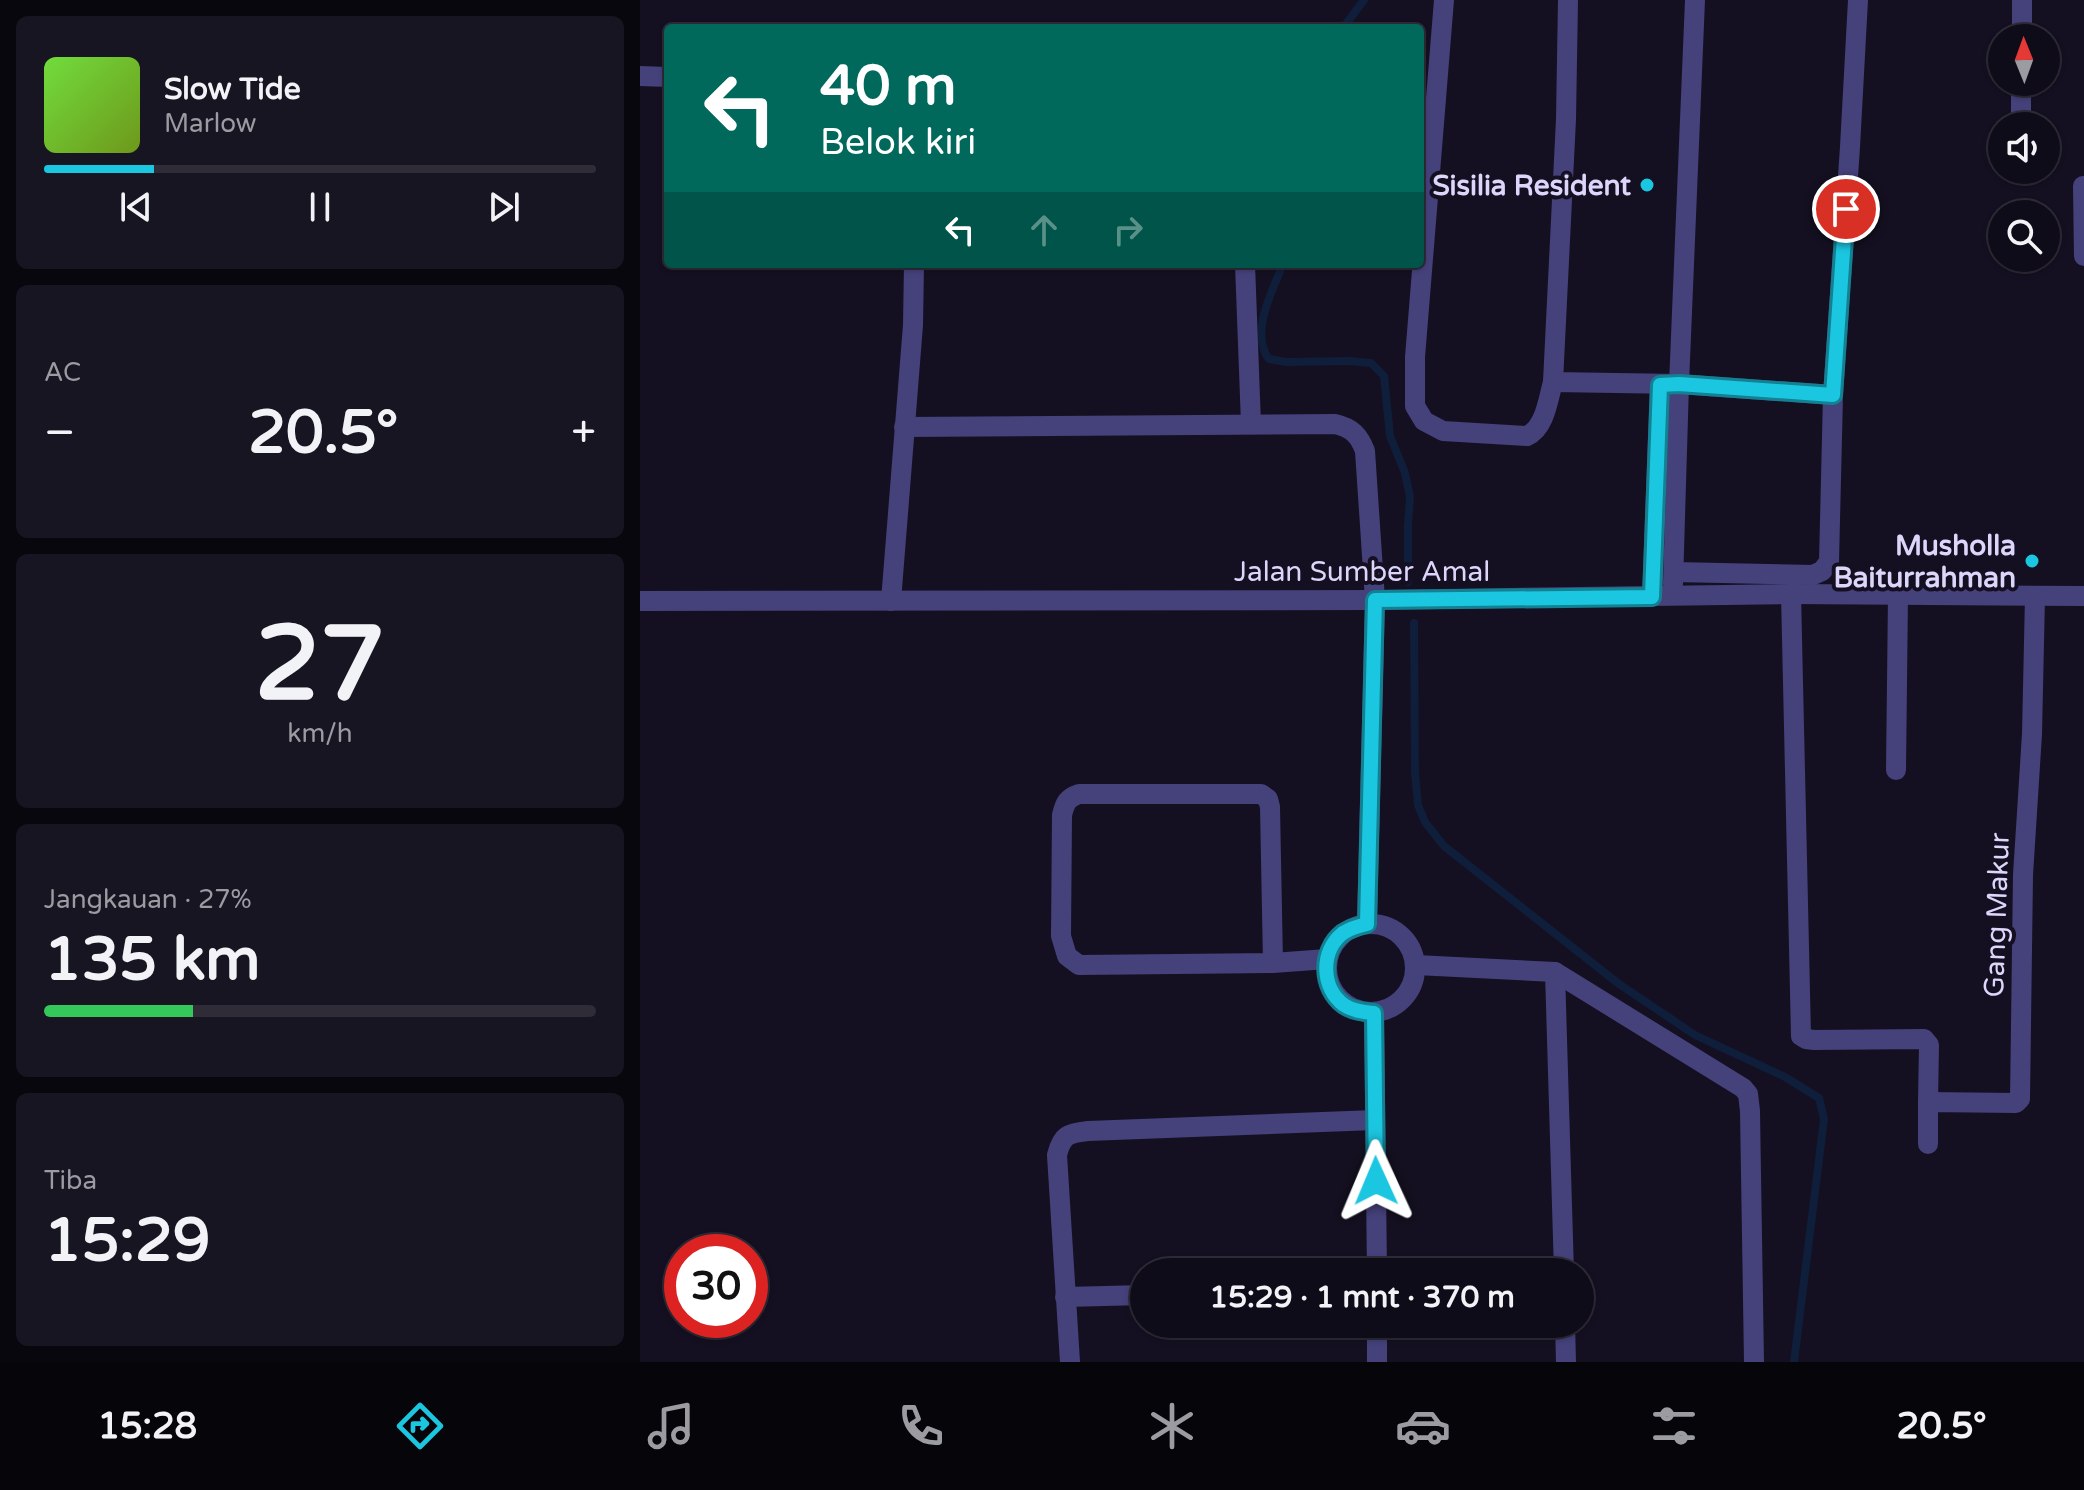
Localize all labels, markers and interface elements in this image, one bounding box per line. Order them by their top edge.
north arrow [1988,24,2060,96]
map controls [1988,24,2060,272]
text: 40 m [820,53,956,120]
icon: left [688,56,792,160]
text: Slow Tide [164,71,301,108]
text: Marlow [164,108,256,139]
button: sound [1988,112,2060,184]
text: Belok kiri [820,121,976,164]
place label: Sisilia Resident [1433,169,1631,203]
pin [1812,175,1880,243]
marker: Sisilia Resident [1638,176,1656,194]
icon: previous [114,185,158,229]
icon: pause [298,185,342,229]
icon: next [482,185,526,229]
icon: arrive [1824,187,1868,231]
button: search [1988,200,2060,272]
icon: left [938,208,982,252]
icon: ahead [1022,208,1066,252]
icon: right [1106,208,1150,252]
text: AC [44,357,81,388]
text: 20.5° [248,397,398,469]
text: − [44,407,75,460]
text: + [571,407,596,460]
place label: Musholla Baiturrahman [1833,529,2016,595]
marker: Musholla Baiturrahman [2023,552,2041,570]
street label: Jalan Sumber Amal [1234,555,1490,589]
text: 27 [255,603,385,728]
text: km/h [287,718,353,749]
street label: Gang Makur [1977,832,2017,998]
text: Jangkauan · 27% [44,884,252,915]
text: 135 km [44,924,260,996]
position arrow [1334,1139,1418,1223]
text: Tiba [44,1165,97,1196]
text: 15:29 [44,1205,210,1277]
speed limit sign: 30 [664,1234,768,1338]
text: 15:29 · 1 mnt · 370 m [1209,1279,1515,1316]
icon: directions [392,1398,448,1454]
icon: music [643,1398,699,1454]
icon: phone [893,1398,949,1454]
icon: climate [1144,1398,1200,1454]
icon: car [1395,1398,1451,1454]
icon: filters [1646,1398,1702,1454]
text: 15:28 [97,1405,197,1448]
text: 20.5° [1897,1405,1987,1448]

